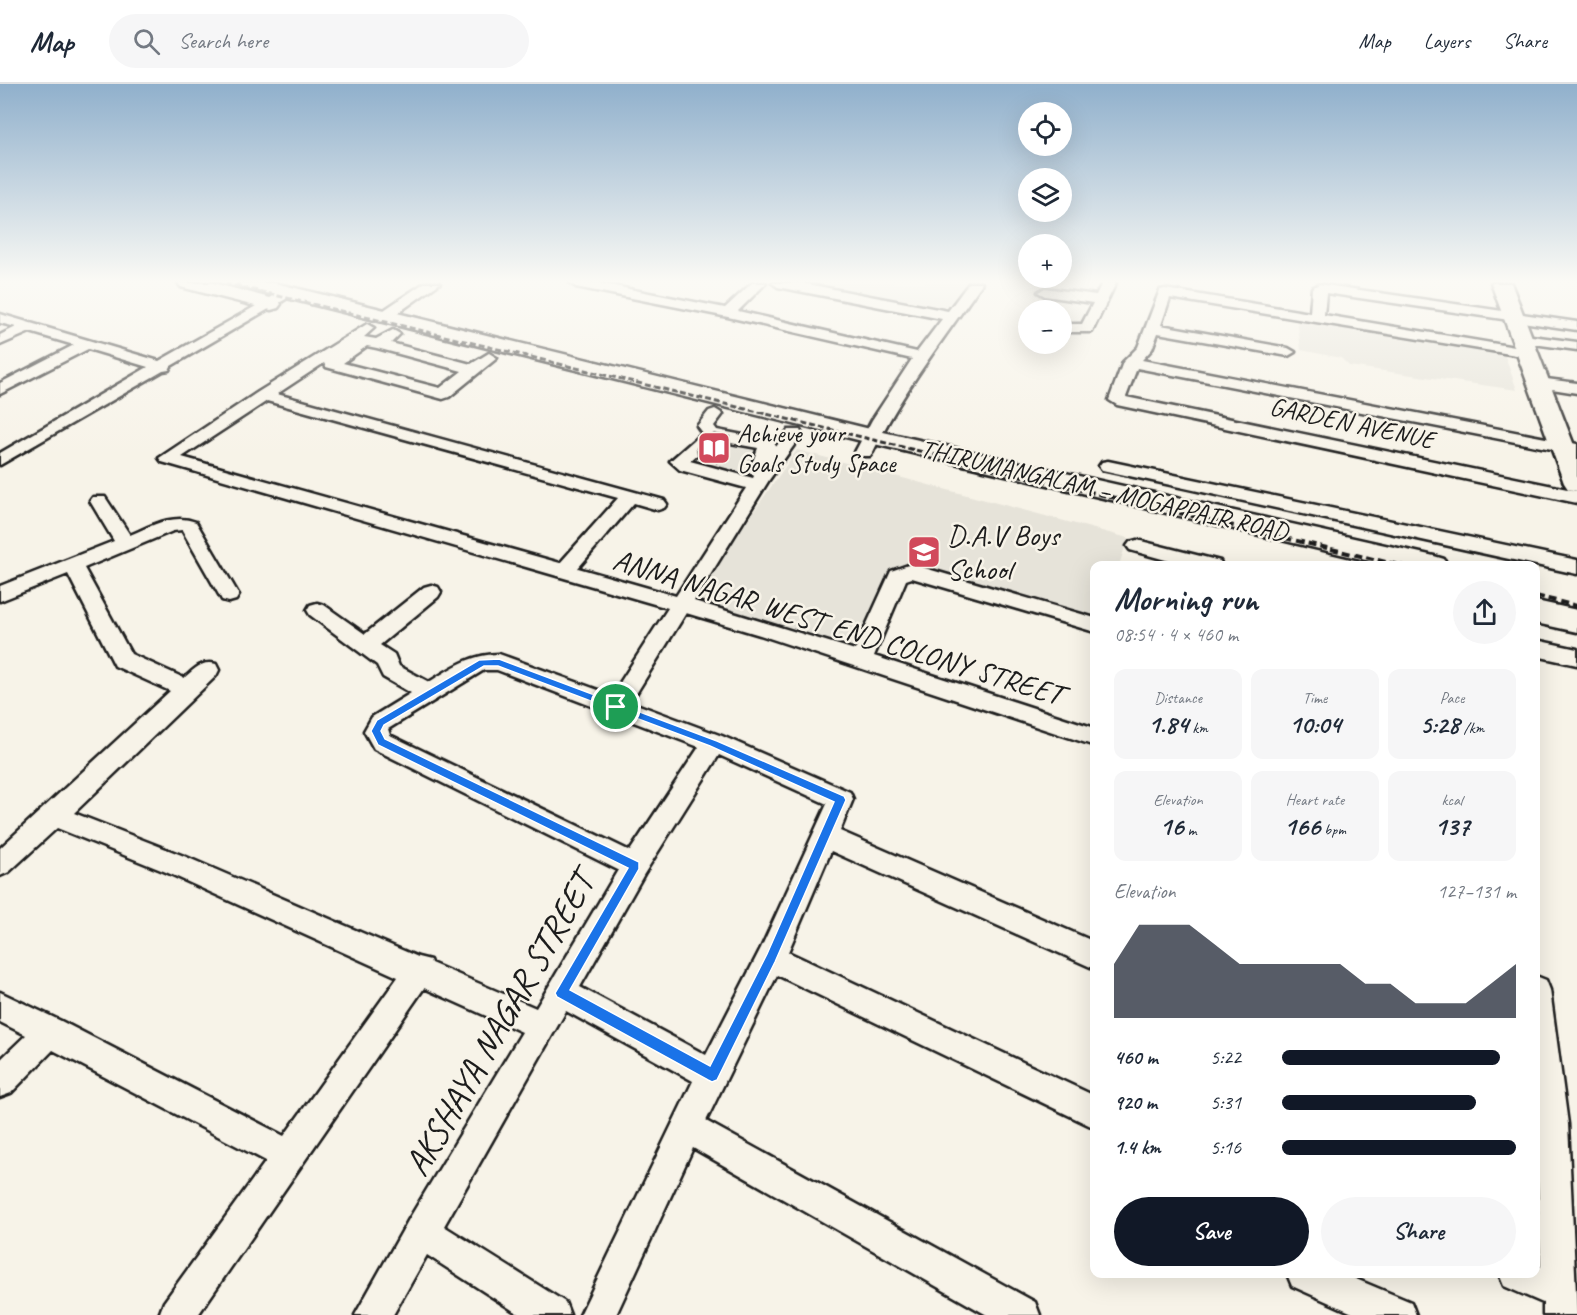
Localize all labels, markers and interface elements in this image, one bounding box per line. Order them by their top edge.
search box [109,14,529,68]
text: Map [30,24,73,59]
icon: search [130,25,163,58]
text: Search here [178,27,268,55]
text: Map [1358,28,1391,54]
text: Layers [1424,28,1470,54]
text: Share [1503,28,1547,54]
map controls [1018,102,1072,354]
button: locate [1018,102,1072,156]
button: layers [1018,168,1072,222]
button: + [1018,234,1072,288]
button: − [1018,300,1072,354]
street label: GARDEN AVENUE [1267,389,1441,457]
place label: Achieve your Goals Study Space [737,417,897,480]
library icon: Achieve your Goals Study Space [696,430,732,466]
street label: THIRUMANGALAM – MOGAPPAIR ROAD [917,432,1293,549]
place label: D.A.V Boys School [947,516,1062,588]
school or university icon: D.A.V Boys School [906,534,942,570]
street label: ANNA NAGAR WEST END COLONY STREET [609,540,1074,716]
text: Morning run [1114,578,1258,620]
button: share [1453,581,1516,644]
text: 08:54 · 4 × 460 m [1114,622,1238,647]
pin [590,681,641,732]
text: Distance [1154,688,1202,708]
text: Time [1303,688,1327,708]
text: Pace [1440,688,1464,708]
icon: arrive [599,690,632,723]
text: 1.84 [1148,708,1188,741]
text: 10:04 [1289,708,1341,741]
text: 5:28 [1420,708,1460,741]
text: km [1188,718,1208,738]
text: /km [1460,718,1484,738]
text: Elevation [1153,790,1203,810]
text: Heart rate [1286,790,1344,810]
text: kcal [1441,790,1463,810]
text: 16 [1160,810,1184,843]
text: 166 [1284,810,1320,843]
text: 137 [1435,810,1470,843]
text: m [1184,820,1196,840]
text: bpm [1320,820,1346,840]
street label: AKSHAYA NAGAR STREET [393,857,609,1184]
text: Elevation [1114,879,1176,904]
text: 127–131 m [1437,879,1516,904]
text: 460 m [1114,1045,1158,1070]
text: 5:22 [1210,1045,1241,1070]
text: 920 m [1114,1090,1157,1115]
text: 5:31 [1210,1090,1241,1115]
text: 1.4 km [1114,1135,1161,1160]
text: 5:16 [1210,1135,1241,1160]
button: Save [1114,1197,1309,1266]
button: Share [1321,1197,1516,1266]

